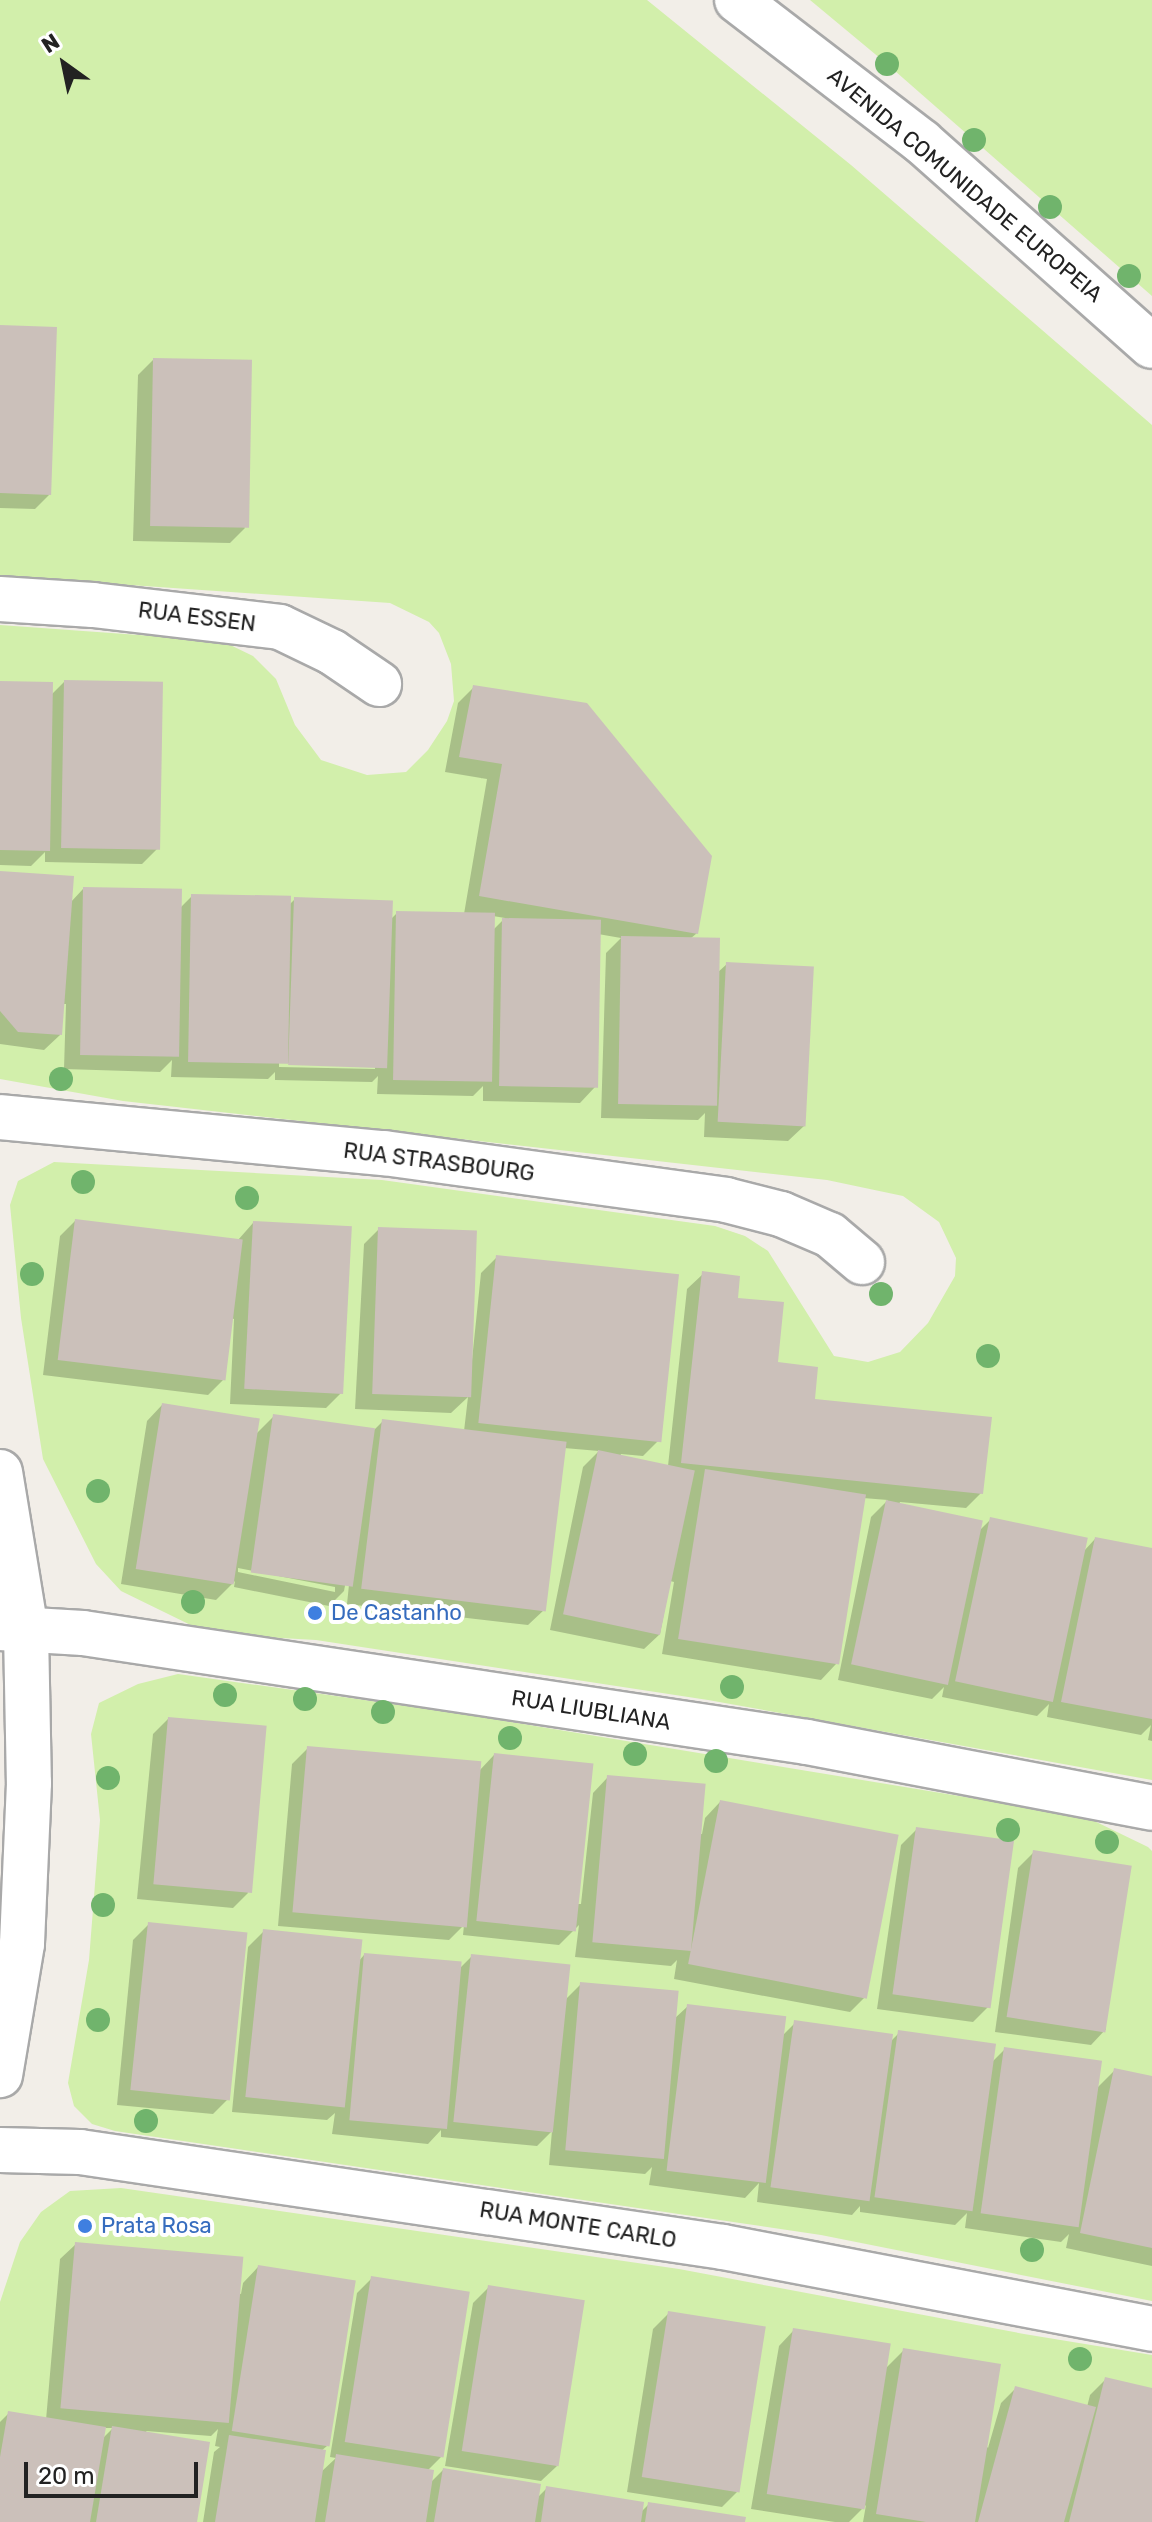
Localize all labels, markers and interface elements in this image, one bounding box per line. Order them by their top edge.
north arrow [24,24,104,104]
text: N [37,28,65,59]
street label: AVENIDA COMUNIDADE EUROPEIA [822,62,1108,308]
street label: RUA ESSEN [136,597,258,637]
street label: RUA STRASBOURG [342,1137,536,1187]
place label: De Castanho [331,1600,462,1626]
marker: De Castanho [306,1604,324,1622]
street label: RUA LIUBLIANA [509,1684,673,1736]
street label: RUA MONTE CARLO [477,2196,679,2254]
place label: Prata Rosa [101,2213,212,2239]
marker: Prata Rosa [76,2217,94,2235]
scale bar [28,2446,202,2496]
text: 20 m [38,2462,95,2490]

